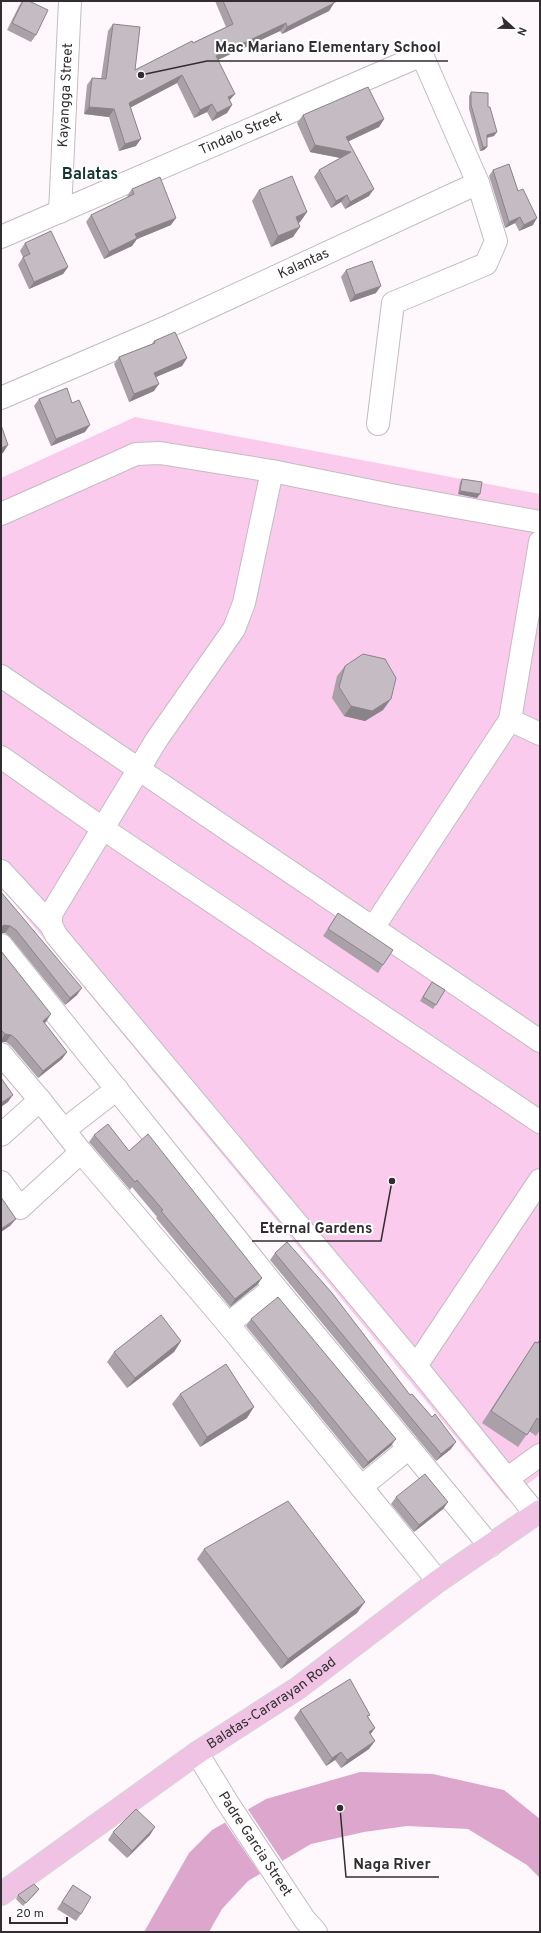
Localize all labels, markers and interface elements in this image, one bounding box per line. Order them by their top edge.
north arrow [493,8,533,48]
text: N [513,25,529,38]
callout: Mac Mariano Elementary School [207,34,448,61]
text: Mac Mariano Elementary School [215,39,441,58]
street label: Kayangga Street [55,43,76,148]
street label: Tindalo Street [197,108,285,159]
district label: Balatas [62,165,118,185]
street label: Kalantas [275,245,332,283]
callout: Eternal Gardens [252,1214,381,1241]
text: Eternal Gardens [260,1220,372,1239]
street label: Balatas-Cararayan Road [204,1654,339,1753]
street label: Padre Garcia Street [214,1789,296,1900]
callout: Naga River [346,1850,439,1877]
text: Naga River [353,1856,431,1875]
scale bar [10,1899,67,1925]
text: 20 m [16,1906,44,1922]

